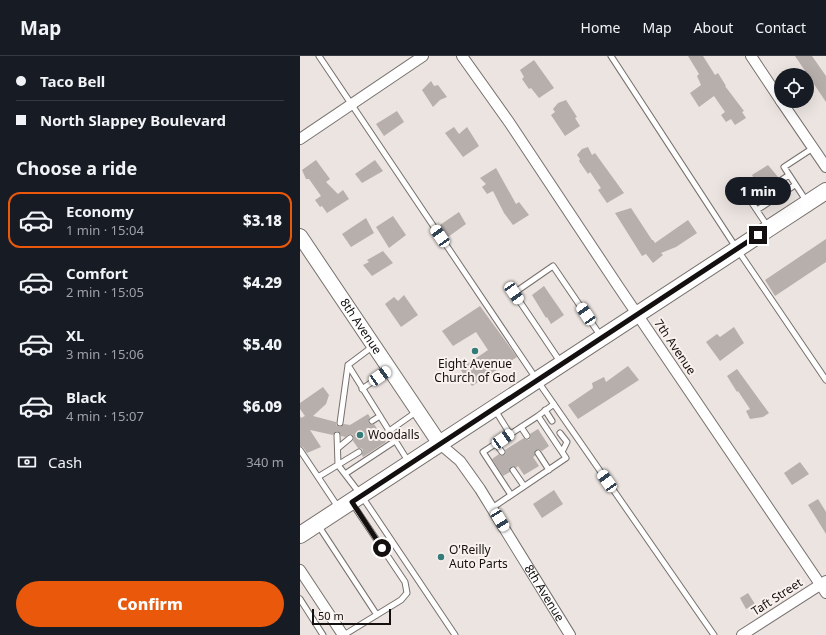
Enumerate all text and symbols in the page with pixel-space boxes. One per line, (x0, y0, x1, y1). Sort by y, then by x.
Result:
text: Map (20, 15, 61, 41)
text: Home (581, 18, 620, 37)
text: Map (642, 18, 672, 37)
text: About (694, 18, 733, 37)
text: Contact (755, 18, 806, 37)
map controls (774, 68, 814, 108)
button: locate (774, 68, 814, 108)
text: Taco Bell (40, 71, 105, 91)
text: North Slappey Boulevard (40, 110, 226, 130)
text: Choose a ride (16, 156, 137, 180)
callout: 1 min (725, 177, 791, 205)
text: 1 min (740, 182, 776, 200)
text: Economy (66, 201, 134, 221)
icon: car (18, 202, 54, 238)
text: $3.18 (243, 210, 282, 230)
text: 1 min · 15:04 (66, 221, 144, 239)
car (428, 223, 452, 249)
route end (749, 226, 767, 244)
text: Comfort (66, 263, 128, 283)
icon: car (18, 264, 54, 300)
text: $4.29 (243, 272, 282, 292)
car (502, 280, 526, 306)
text: 2 min · 15:05 (66, 283, 144, 301)
street label: 8th Avenue (336, 295, 386, 358)
car (574, 301, 598, 327)
street label: 7th Avenue (651, 315, 700, 378)
text: XL (66, 325, 84, 345)
icon: car (18, 326, 54, 362)
text: $5.40 (243, 334, 282, 354)
text: 3 min · 15:06 (66, 345, 144, 363)
marker: Eight Avenue Church of God (470, 346, 480, 356)
place label: Eight Avenue Church of God (434, 355, 516, 386)
car (367, 364, 393, 388)
text: Black (66, 387, 106, 407)
icon: car (18, 388, 54, 424)
text: $6.09 (243, 396, 282, 416)
text: 4 min · 15:07 (66, 407, 144, 425)
place label: Woodalls (368, 426, 420, 443)
car (490, 427, 516, 451)
marker: Woodalls (355, 430, 365, 440)
icon: cash (16, 451, 38, 473)
text: Cash (48, 452, 82, 472)
text: 340 m (246, 453, 284, 471)
car (595, 468, 619, 494)
car (489, 507, 511, 533)
route start (373, 539, 391, 557)
place label: O'Reilly Auto Parts (449, 541, 508, 572)
marker: O'Reilly Auto Parts (436, 552, 446, 562)
street label: 8th Avenue (521, 561, 569, 625)
street label: Taft Street (748, 573, 806, 619)
button: Confirm (16, 581, 284, 627)
scale bar (312, 607, 391, 626)
text: 50 m (318, 608, 344, 623)

